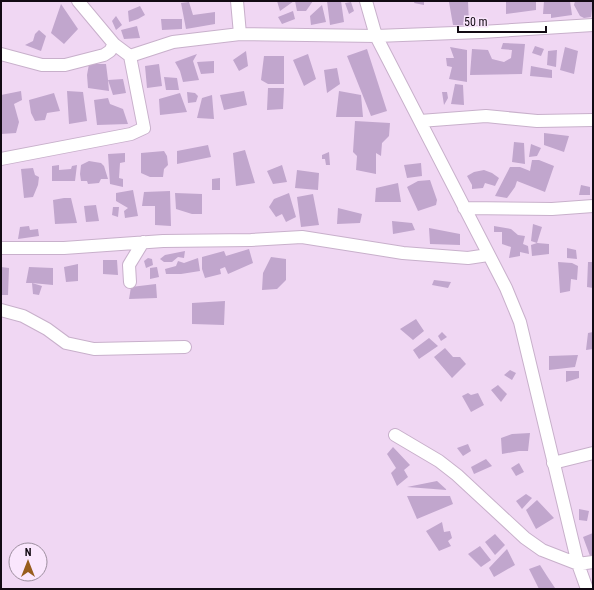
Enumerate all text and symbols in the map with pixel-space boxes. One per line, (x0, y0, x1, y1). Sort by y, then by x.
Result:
scale bar (458, 8, 546, 34)
text: 50 m (464, 15, 488, 29)
north arrow (8, 542, 48, 582)
text: N (25, 546, 32, 559)

